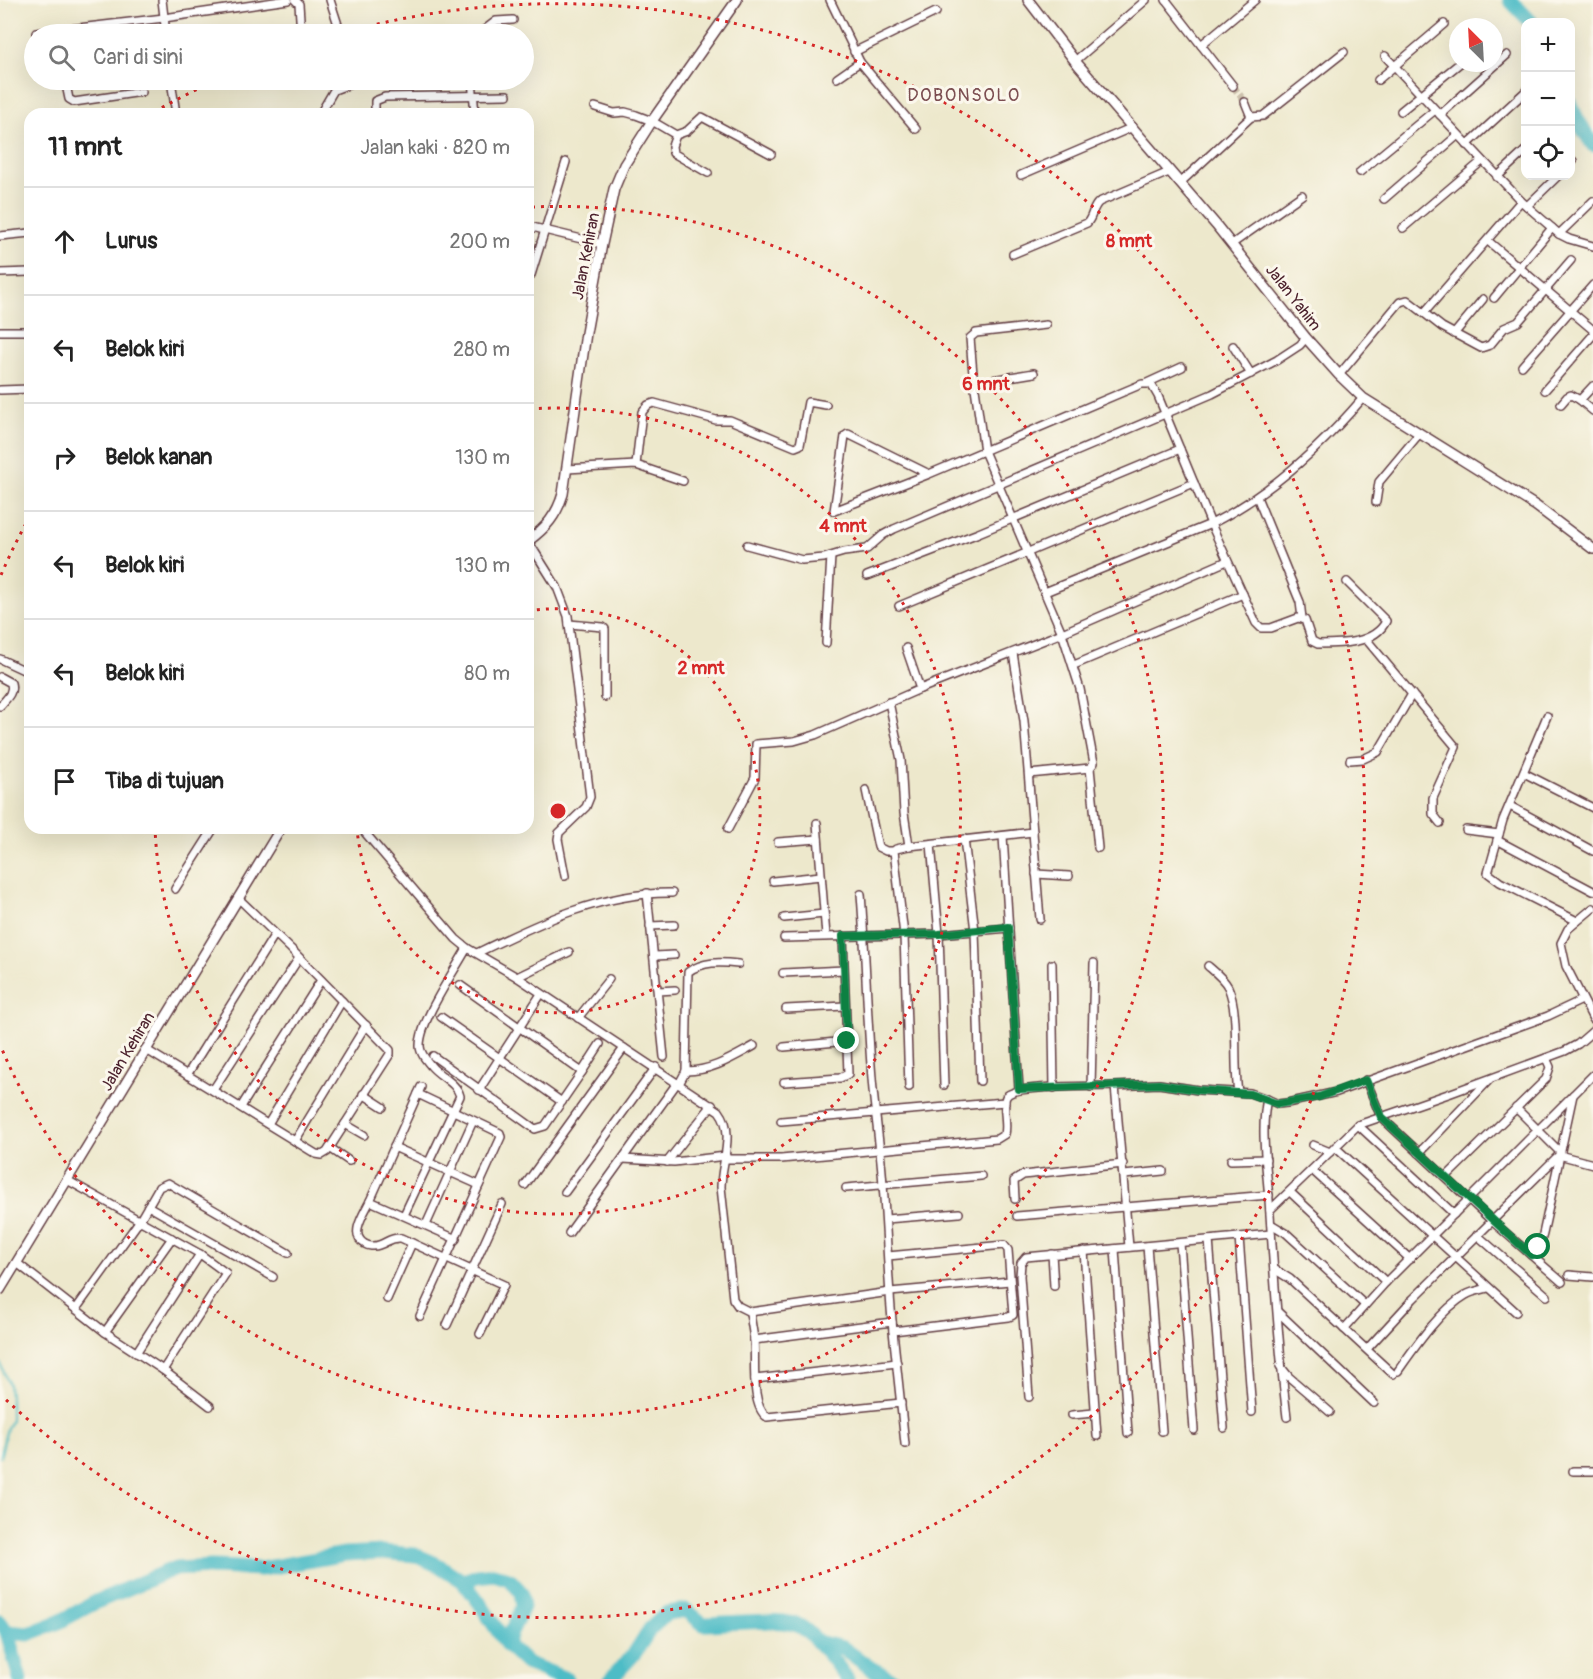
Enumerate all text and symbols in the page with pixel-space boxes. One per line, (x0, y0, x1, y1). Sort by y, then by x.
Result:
north arrow (1449, 18, 1503, 72)
map controls (1521, 18, 1575, 180)
button: + (1521, 18, 1575, 72)
search box (24, 24, 534, 90)
icon: search (45, 41, 78, 74)
text: Cari di sini (93, 43, 183, 71)
button: − (1521, 72, 1575, 126)
district label: DOBONSOLO (907, 84, 1021, 107)
button: locate (1521, 126, 1575, 180)
text: 11 mnt (48, 131, 122, 163)
text: Jalan kaki · 820 m (360, 135, 510, 160)
street label: Jalan Kehiran (568, 211, 604, 301)
icon: ahead (48, 225, 81, 258)
text: Lurus (105, 227, 157, 255)
text: 200 m (449, 229, 510, 254)
text: 8 mnt (1106, 230, 1153, 253)
street label: Jalan Yahim (1261, 260, 1325, 335)
icon: left (48, 333, 81, 366)
text: Belok kiri (105, 335, 184, 363)
text: 280 m (453, 337, 510, 362)
text: 6 mnt (962, 373, 1011, 396)
icon: right (48, 441, 81, 474)
text: Belok kanan (105, 443, 213, 471)
text: 130 m (455, 445, 510, 470)
text: 4 mnt (819, 515, 868, 538)
icon: left (48, 549, 81, 582)
text: Belok kiri (105, 551, 184, 579)
text: 130 m (455, 553, 510, 578)
icon: left (48, 657, 81, 690)
text: 2 mnt (677, 657, 725, 680)
text: Belok kiri (105, 659, 184, 687)
text: 80 m (464, 661, 510, 686)
icon: arrive (48, 765, 81, 798)
text: Tiba di tujuan (105, 767, 224, 795)
centre of rings (548, 801, 568, 821)
street label: Jalan Kehiran (97, 1009, 159, 1094)
route end (833, 1027, 859, 1053)
route start (1524, 1233, 1550, 1259)

